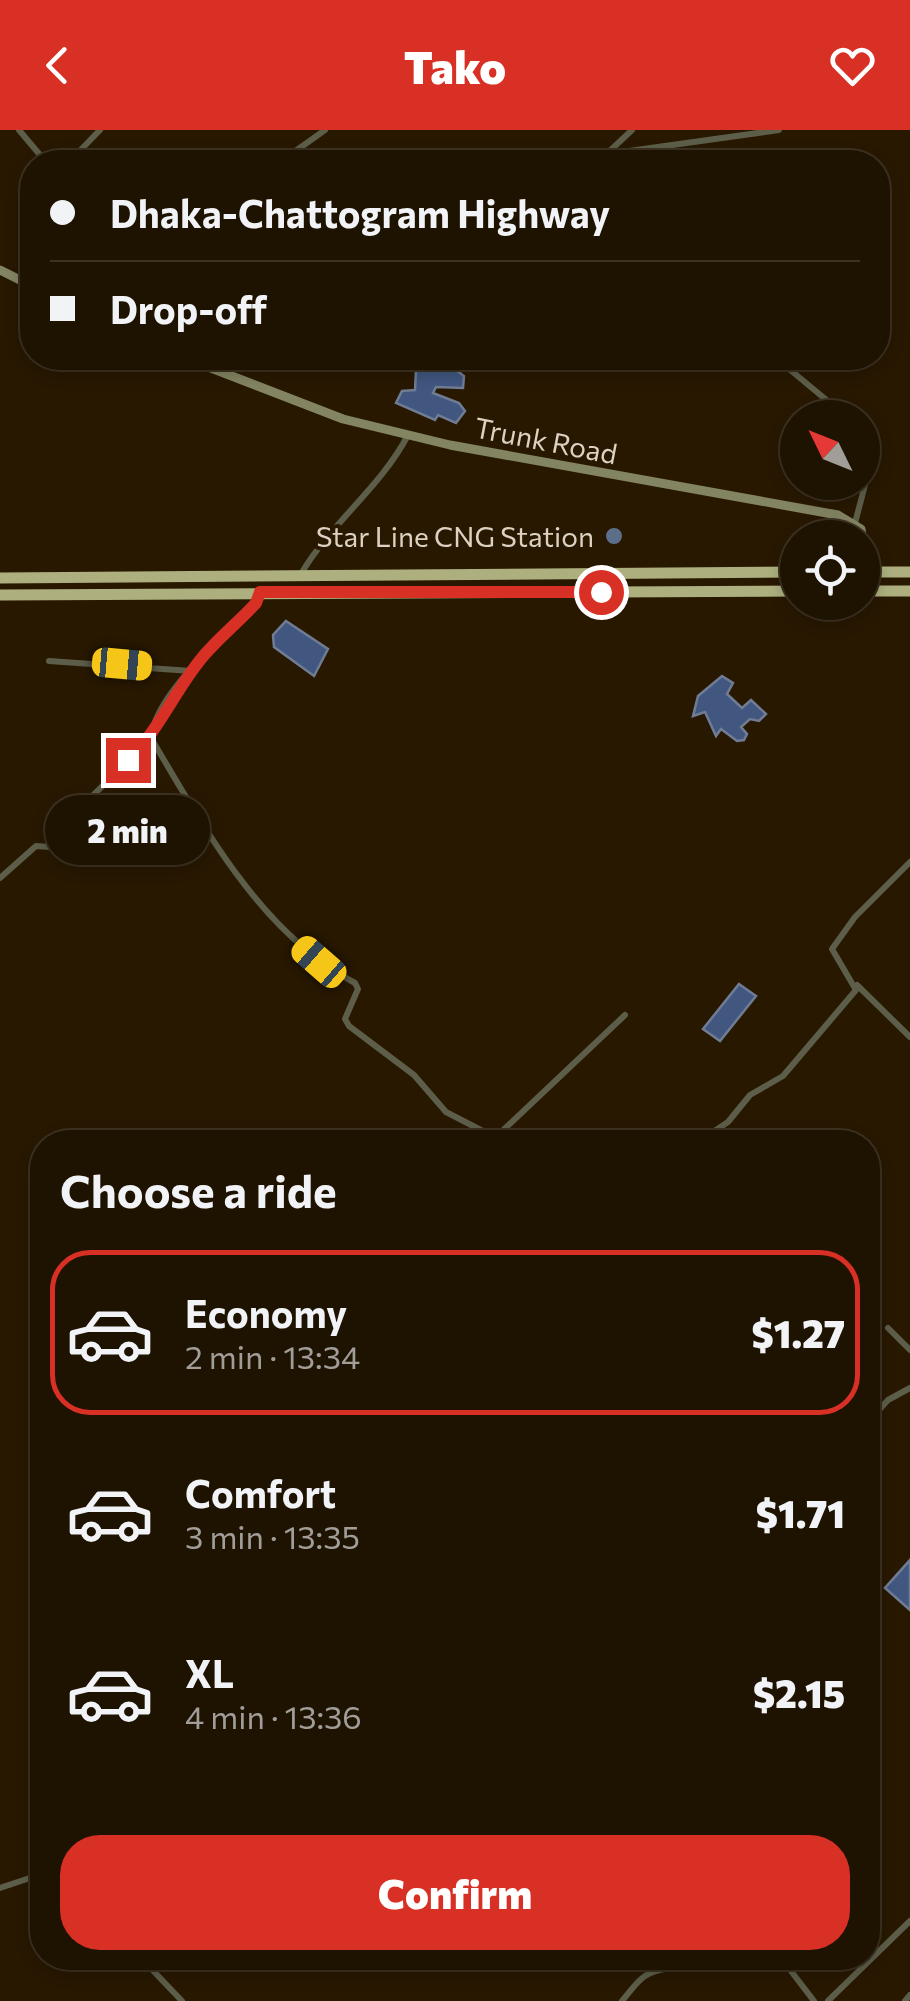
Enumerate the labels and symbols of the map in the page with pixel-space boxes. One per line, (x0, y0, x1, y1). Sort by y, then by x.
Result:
north arrow (780, 400, 880, 500)
street label: Trunk Road (472, 410, 620, 470)
place label: Star Line CNG Station (316, 519, 594, 553)
marker: Star Line CNG Station (603, 525, 625, 547)
route start (579, 570, 624, 615)
car (91, 646, 153, 682)
route end (106, 738, 151, 783)
callout: 2 min (46, 795, 210, 865)
car (287, 931, 351, 993)

